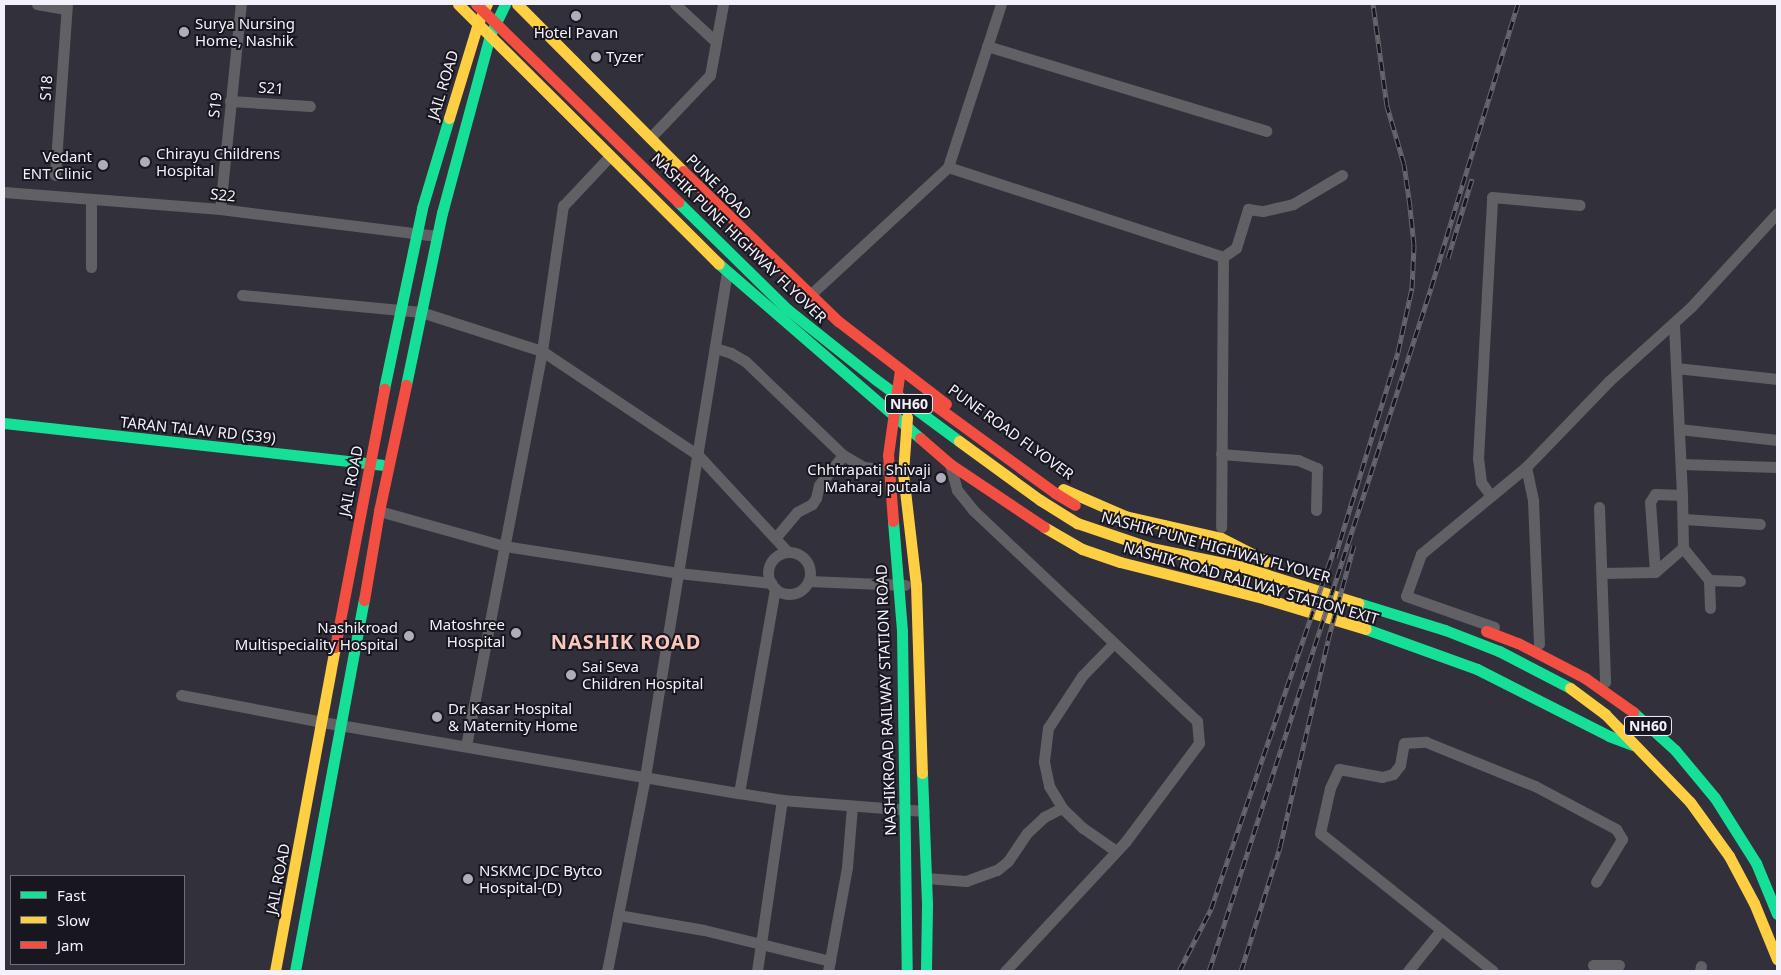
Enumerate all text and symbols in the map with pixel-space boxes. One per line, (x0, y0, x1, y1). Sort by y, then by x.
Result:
marker: Hotel Pavan (570, 10, 582, 22)
place label: Surya Nursing Home, Nashik (195, 14, 295, 49)
place label: Hotel Pavan (534, 24, 618, 42)
marker: Surya Nursing Home, Nashik (177, 25, 191, 39)
street label: JAIL ROAD (424, 48, 462, 122)
place label: Tyzer (606, 48, 643, 66)
marker: Tyzer (590, 51, 602, 63)
street label: S18 (36, 75, 56, 101)
street label: S21 (258, 78, 284, 98)
street label: S19 (205, 91, 225, 119)
place label: Chirayu Childrens Hospital (156, 144, 280, 179)
place label: Vedant ENT Clinic (22, 147, 92, 182)
street label: NASHIK PUNE HIGHWAY FLYOVER (648, 149, 830, 327)
street label: PUNE ROAD (683, 151, 755, 223)
marker: Chirayu Childrens Hospital (138, 155, 152, 169)
marker: Vedant ENT Clinic (96, 158, 110, 172)
street label: S22 (209, 185, 237, 205)
street label: PUNE ROAD FLYOVER (945, 380, 1077, 484)
road number: NH60 (884, 392, 934, 416)
street label: TARAN TALAV RD (S39) (119, 413, 277, 447)
street label: JAIL ROAD (335, 444, 367, 518)
place label: Chhtrapati Shivaji Maharaj putala (807, 460, 931, 495)
marker: Chhtrapati Shivaji Maharaj putala (935, 472, 947, 484)
street label: NASHIK PUNE HIGHWAY FLYOVER (1099, 508, 1333, 586)
street label: NASHIK ROAD RAILWAY STATION EXIT (1121, 538, 1381, 628)
street label: NASHIKROAD RAILWAY STATION ROAD (872, 564, 900, 836)
place label: Matoshree Hospital (429, 615, 505, 650)
place label: Nashikroad Multispeciality Hospital (235, 618, 398, 653)
marker: Matoshree Hospital (509, 626, 523, 640)
marker: Nashikroad Multispeciality Hospital (402, 629, 416, 643)
district label: NASHIK ROAD (549, 629, 703, 653)
place label: Sai Seva Children Hospital (582, 657, 703, 692)
marker: Sai Seva Children Hospital (564, 668, 578, 682)
place label: Dr. Kasar Hospital & Maternity Home (448, 699, 578, 734)
marker: Dr. Kasar Hospital & Maternity Home (430, 710, 444, 724)
road number: NH60 (1623, 714, 1673, 738)
street label: JAIL ROAD (262, 842, 294, 916)
place label: NSKMC JDC Bytco Hospital-(D) (479, 861, 602, 896)
marker: NSKMC JDC Bytco Hospital-(D) (461, 872, 475, 886)
legend (10, 875, 185, 965)
text: Fast (57, 885, 86, 905)
text: Slow (57, 910, 90, 930)
text: Jam (57, 935, 84, 955)

